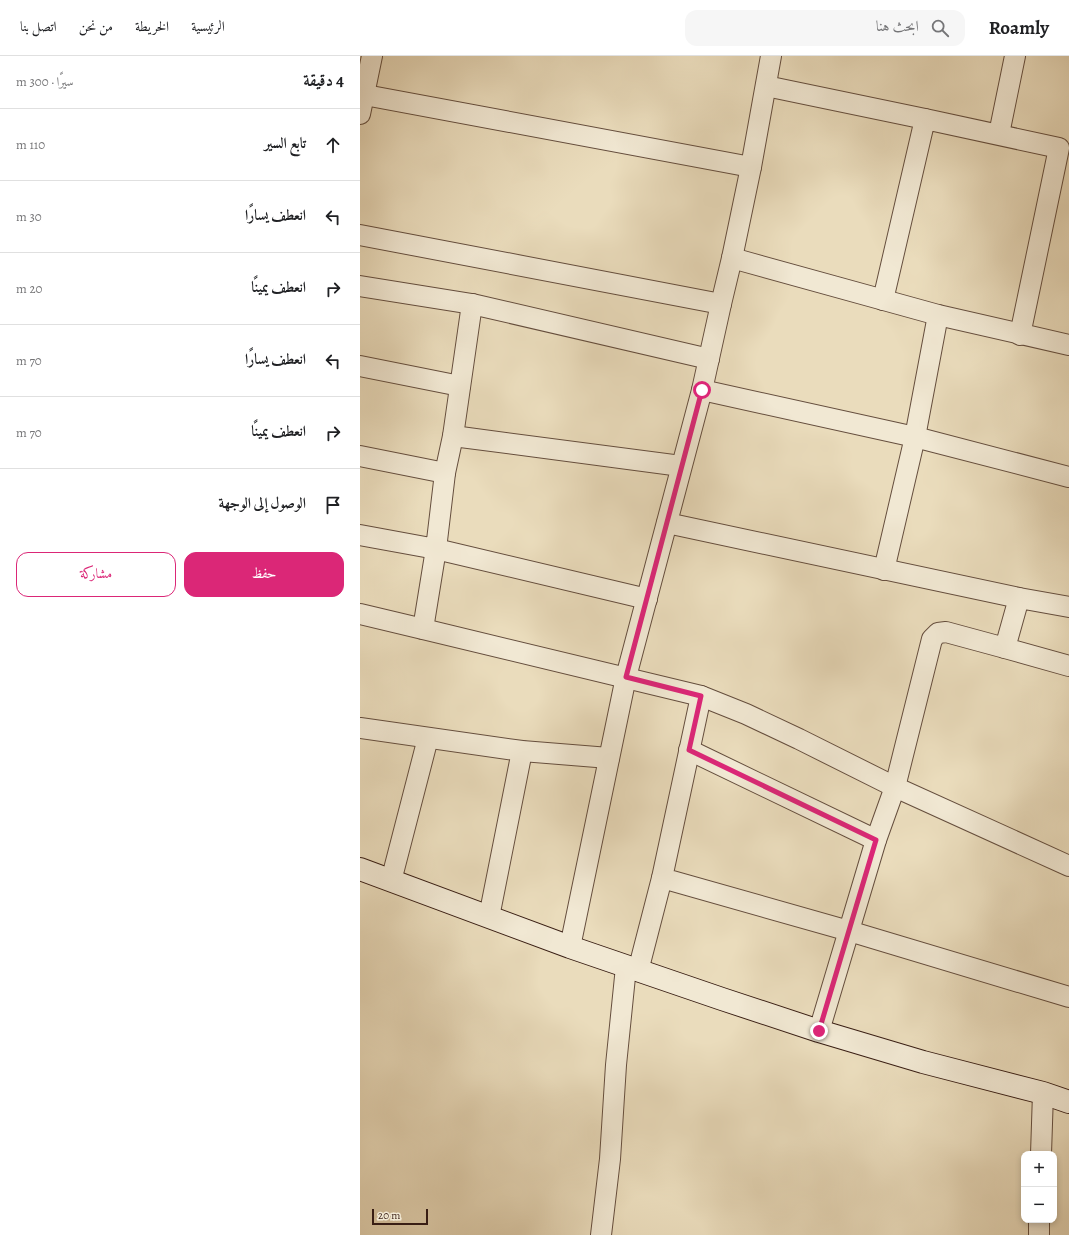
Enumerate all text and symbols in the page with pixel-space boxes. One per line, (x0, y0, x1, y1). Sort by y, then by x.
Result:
search box (685, 10, 965, 46)
text: Roamly (989, 15, 1049, 41)
text: ابحث هنا (876, 16, 919, 36)
text: اتصل بنا (20, 17, 57, 36)
text: من نحن (79, 17, 113, 36)
text: الخريطة (135, 17, 169, 36)
text: الرئيسية (191, 17, 225, 36)
icon: search (929, 17, 951, 39)
text: 4 دقيقة (303, 69, 344, 92)
text: سيرًا · 300 m (16, 73, 74, 90)
text: تابع السير (264, 133, 306, 153)
icon: ahead (322, 134, 344, 156)
text: 110 m (16, 136, 45, 153)
text: انعطف يسارًا (245, 205, 306, 225)
icon: left (322, 206, 344, 228)
text: 30 m (16, 208, 42, 225)
text: انعطف يمينًا (251, 277, 306, 297)
icon: right (322, 278, 344, 300)
text: 20 m (16, 280, 43, 297)
text: انعطف يسارًا (245, 349, 306, 369)
icon: left (322, 350, 344, 372)
text: 70 m (16, 352, 42, 369)
route start (693, 381, 711, 399)
text: انعطف يمينًا (251, 421, 306, 441)
icon: right (322, 422, 344, 444)
text: 70 m (16, 424, 42, 441)
text: الوصول إلى الوجهة (219, 493, 306, 513)
icon: arrive (322, 494, 344, 516)
button: مشاركة (16, 552, 176, 597)
button: حفظ (184, 552, 344, 597)
route end (810, 1022, 828, 1040)
map controls (1021, 1151, 1057, 1223)
button: + (1021, 1151, 1057, 1187)
button: − (1021, 1187, 1057, 1223)
scale bar (372, 1207, 428, 1226)
text: 20 m (378, 1208, 400, 1223)

